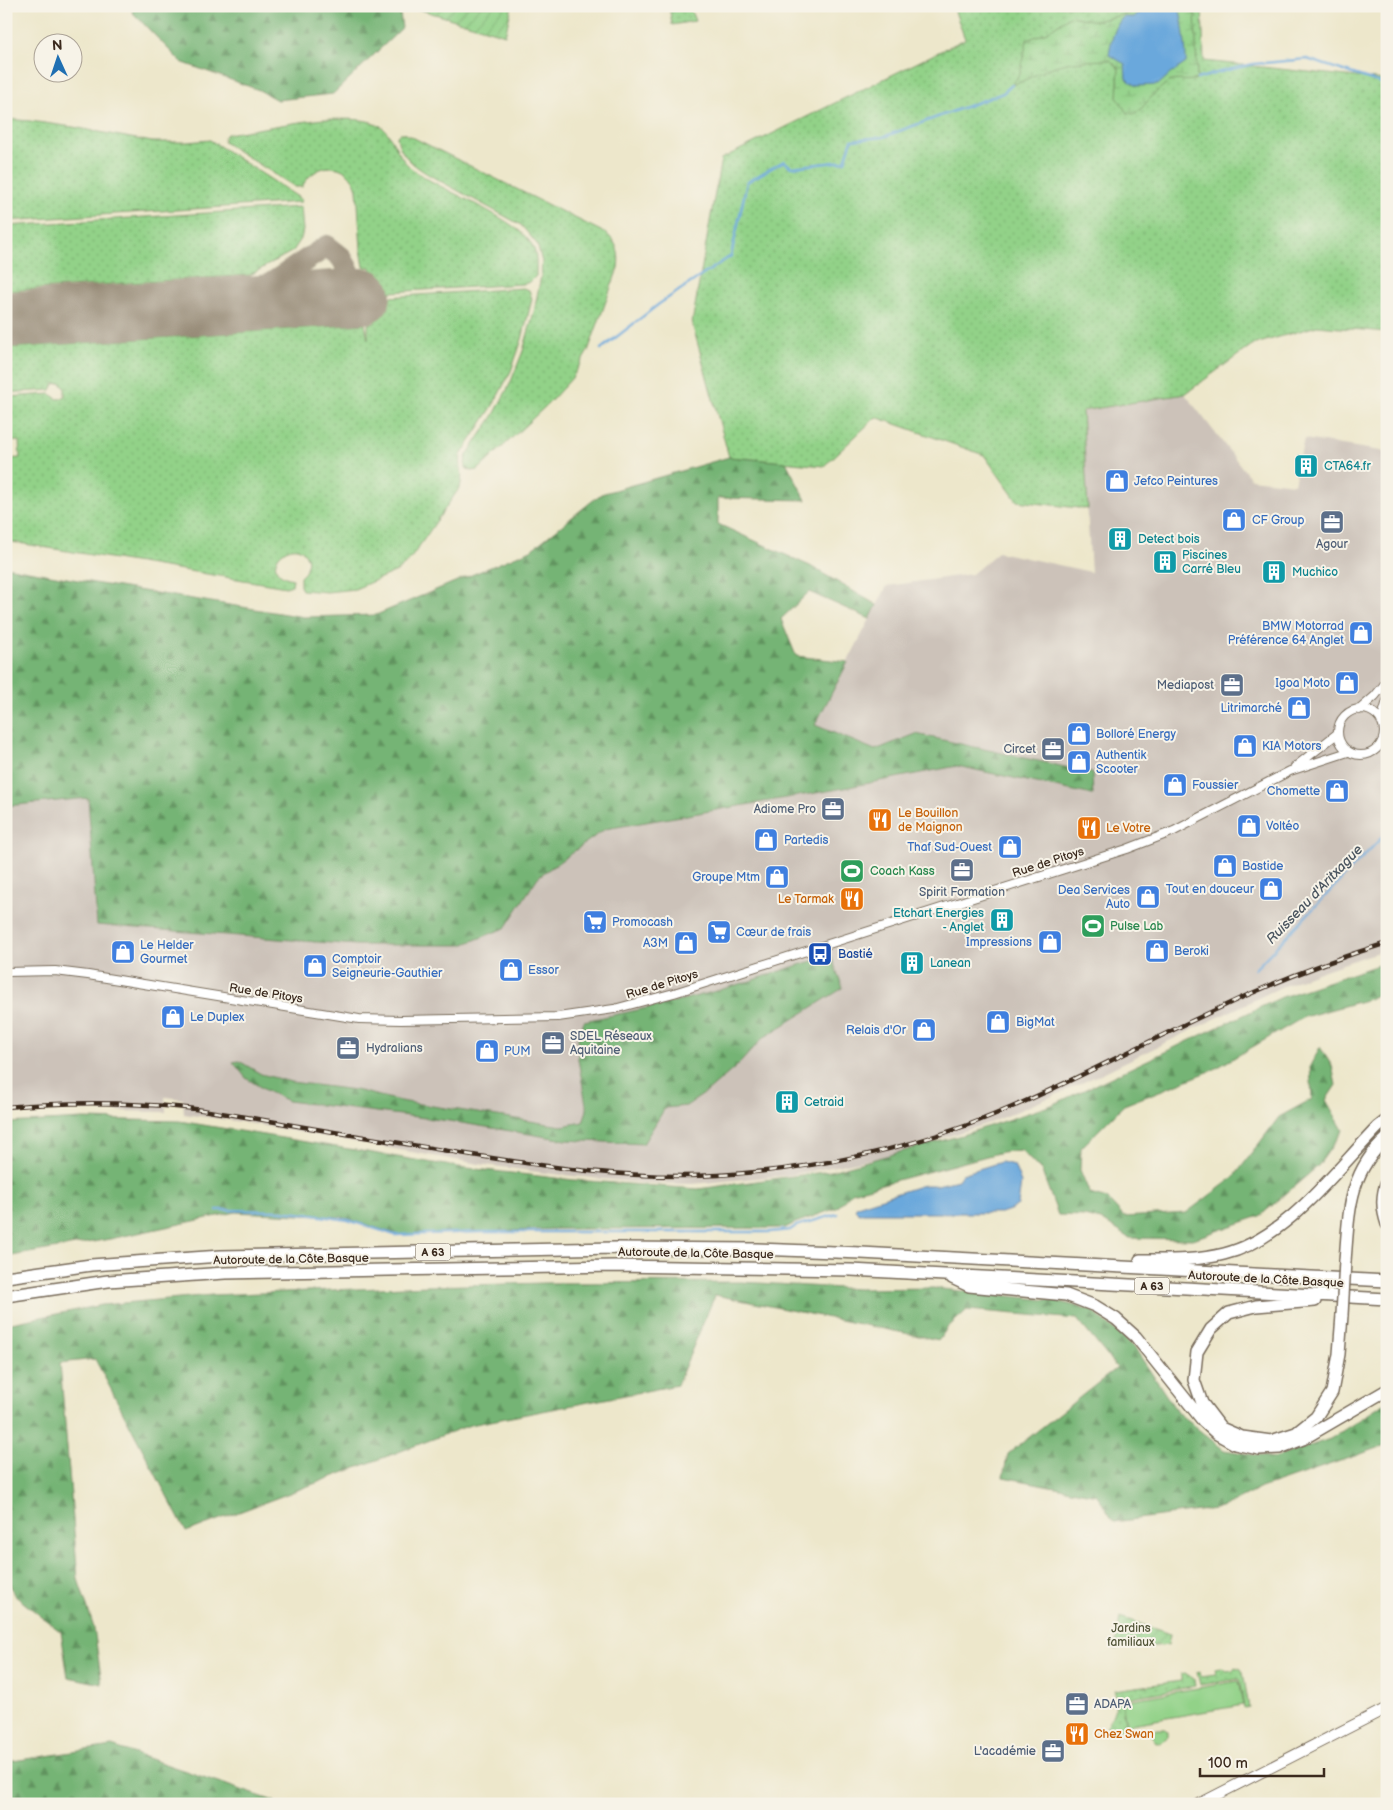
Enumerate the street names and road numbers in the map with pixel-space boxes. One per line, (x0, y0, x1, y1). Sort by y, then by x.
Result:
street label: Rue de Pitoys (1010, 844, 1086, 881)
street label: Rue de Pitoys (624, 966, 700, 1003)
street label: Rue de Pitoys (228, 980, 304, 1007)
road number: A 63 (416, 1244, 450, 1260)
street label: Autoroute de la Côte Basque (618, 1245, 774, 1262)
street label: Autoroute de la Côte Basque (213, 1251, 369, 1268)
street label: Autoroute de la Côte Basque (1188, 1268, 1344, 1291)
road number: A 63 (1134, 1278, 1170, 1294)

